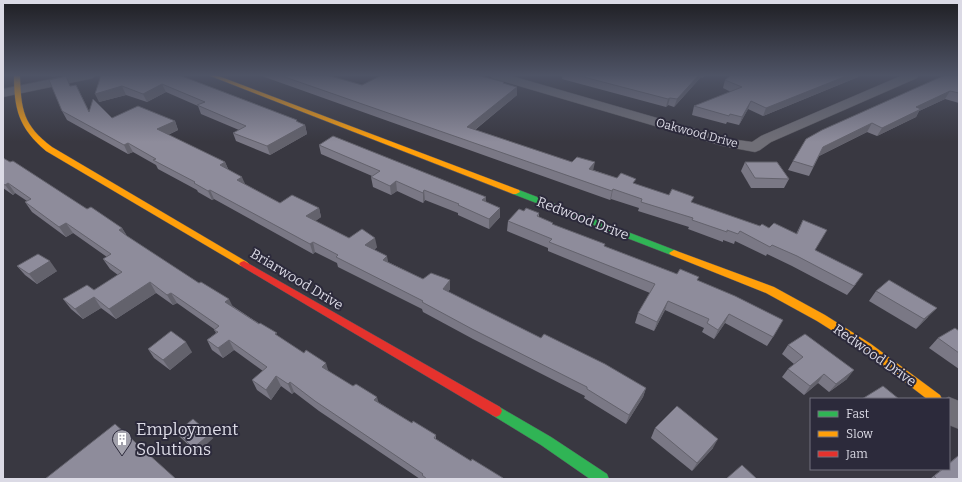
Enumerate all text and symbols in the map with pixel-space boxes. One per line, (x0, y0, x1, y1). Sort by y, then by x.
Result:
street label: Oakwood Drive (655, 115, 739, 151)
street label: Redwood Drive (534, 193, 631, 244)
street label: Briarwood Drive (247, 245, 346, 314)
street label: Redwood Drive (830, 321, 919, 390)
legend (810, 398, 950, 470)
text: Fast (846, 407, 870, 421)
place label: Employment Solutions (136, 419, 238, 460)
text: Slow (846, 427, 873, 441)
building icon: Employment Solutions (111, 428, 133, 456)
text: Jam (845, 447, 868, 461)

